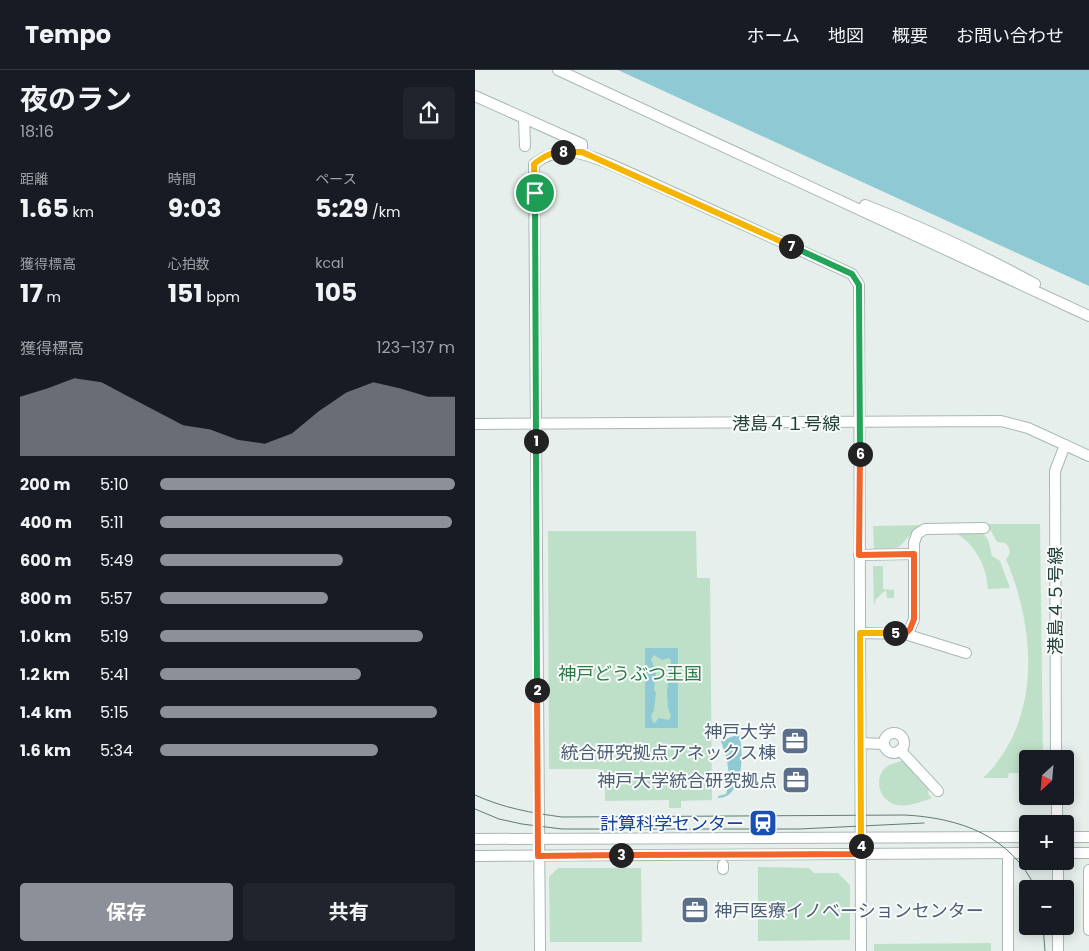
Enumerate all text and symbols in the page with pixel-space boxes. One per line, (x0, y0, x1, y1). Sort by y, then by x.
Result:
text: Tempo (25, 18, 111, 51)
text: ホーム (747, 23, 800, 48)
text: 地図 (828, 23, 864, 48)
text: 概要 (892, 23, 928, 48)
text: お問い合わせ (956, 23, 1064, 48)
text: 夜のラン (20, 80, 132, 119)
button: share (403, 87, 455, 139)
text: 18:16 (20, 120, 54, 143)
pin: 8 (551, 140, 575, 164)
text: 8 (559, 142, 568, 162)
text: 距離 (20, 169, 48, 189)
text: 時間 (168, 169, 196, 189)
text: ペース (315, 169, 357, 189)
pin (514, 172, 556, 214)
icon: arrive (521, 179, 549, 207)
text: 1.65 (20, 191, 69, 226)
text: 9:03 (168, 191, 222, 226)
text: 5:29 (315, 191, 368, 226)
text: km (69, 202, 94, 222)
text: /km (368, 202, 400, 222)
pin: 7 (779, 234, 803, 258)
text: 7 (788, 236, 795, 256)
text: kcal (315, 253, 344, 273)
text: 獲得標高 (20, 254, 76, 274)
text: 心拍数 (168, 254, 210, 274)
text: 105 (315, 275, 357, 310)
text: 17 (20, 276, 43, 311)
text: 151 (168, 276, 203, 311)
text: m (43, 287, 61, 307)
text: bpm (203, 287, 240, 307)
text: 123–137 m (376, 336, 455, 359)
text: 獲得標高 (20, 337, 84, 360)
street label: 港島４１号線 (732, 411, 840, 436)
pin: 1 (523, 428, 549, 454)
text: 1 (534, 431, 539, 451)
pin: 6 (847, 442, 873, 466)
text: 6 (856, 444, 865, 464)
text: 200 m (20, 473, 70, 496)
text: 5:10 (100, 473, 129, 496)
text: 400 m (20, 511, 72, 534)
text: 5:11 (100, 511, 124, 534)
street label: 港島４５号線 (1043, 547, 1068, 655)
text: 600 m (20, 549, 71, 572)
text: 5:49 (100, 549, 134, 572)
text: 800 m (20, 587, 72, 610)
text: 5:57 (100, 587, 132, 610)
pin: 5 (883, 620, 907, 646)
text: 5 (891, 623, 900, 643)
text: 1.0 km (20, 625, 71, 648)
text: 5:19 (100, 625, 129, 648)
park label: 神戸どうぶつ王国 (558, 661, 702, 686)
text: 1.2 km (20, 663, 70, 686)
text: 5:41 (100, 663, 129, 686)
pin: 2 (525, 678, 549, 702)
text: 2 (534, 680, 542, 700)
text: 1.4 km (20, 701, 72, 724)
text: 5:15 (100, 701, 129, 724)
place label: 神戸大学 統合研究拠点アネックス棟 (561, 719, 776, 765)
office icon: 神戸大学 統合研究拠点アネックス棟 (780, 726, 810, 756)
text: 1.6 km (20, 739, 71, 762)
text: 5:34 (100, 739, 133, 762)
north arrow (1019, 750, 1074, 805)
map controls (1019, 750, 1074, 935)
office icon: 神戸大学統合研究拠点 (781, 765, 811, 795)
place label: 神戸大学統合研究拠点 (597, 768, 777, 793)
station icon: 計算科学センター (748, 808, 778, 838)
place label: 計算科学センター (600, 811, 744, 836)
button: + (1019, 815, 1074, 870)
pin: 4 (849, 834, 873, 858)
text: 4 (857, 836, 866, 856)
pin: 3 (609, 842, 633, 868)
text: 3 (617, 845, 626, 865)
button: − (1019, 880, 1074, 935)
button: 保存 (20, 883, 233, 941)
button: 共有 (243, 883, 455, 941)
office icon: 神戸医療イノベーションセンター (680, 895, 710, 925)
place label: 神戸医療イノベーションセンター (714, 898, 984, 923)

